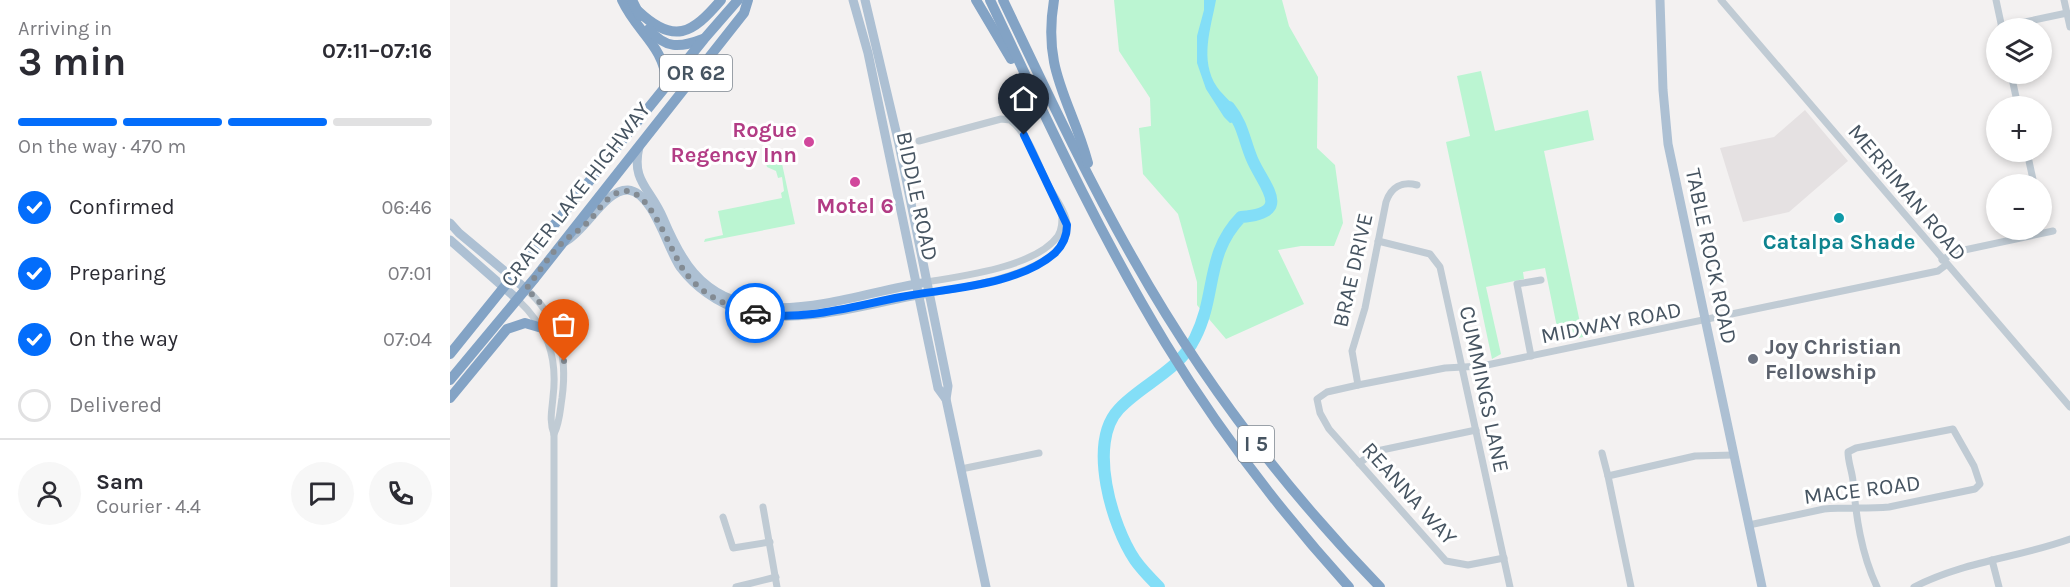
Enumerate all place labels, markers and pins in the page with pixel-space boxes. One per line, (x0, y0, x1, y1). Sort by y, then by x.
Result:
pin (998, 73, 1049, 135)
place label: Rogue Regency Inn (671, 117, 797, 168)
marker: Rogue Regency Inn (802, 135, 816, 149)
marker: Motel 6 (848, 175, 862, 189)
place label: Motel 6 (816, 193, 894, 219)
marker: Catalpa Shade (1832, 211, 1846, 225)
place label: Catalpa Shade (1763, 229, 1915, 255)
pin (538, 299, 589, 361)
place label: Joy Christian Fellowship (1765, 334, 1901, 385)
marker: Joy Christian Fellowship (1746, 352, 1760, 366)

